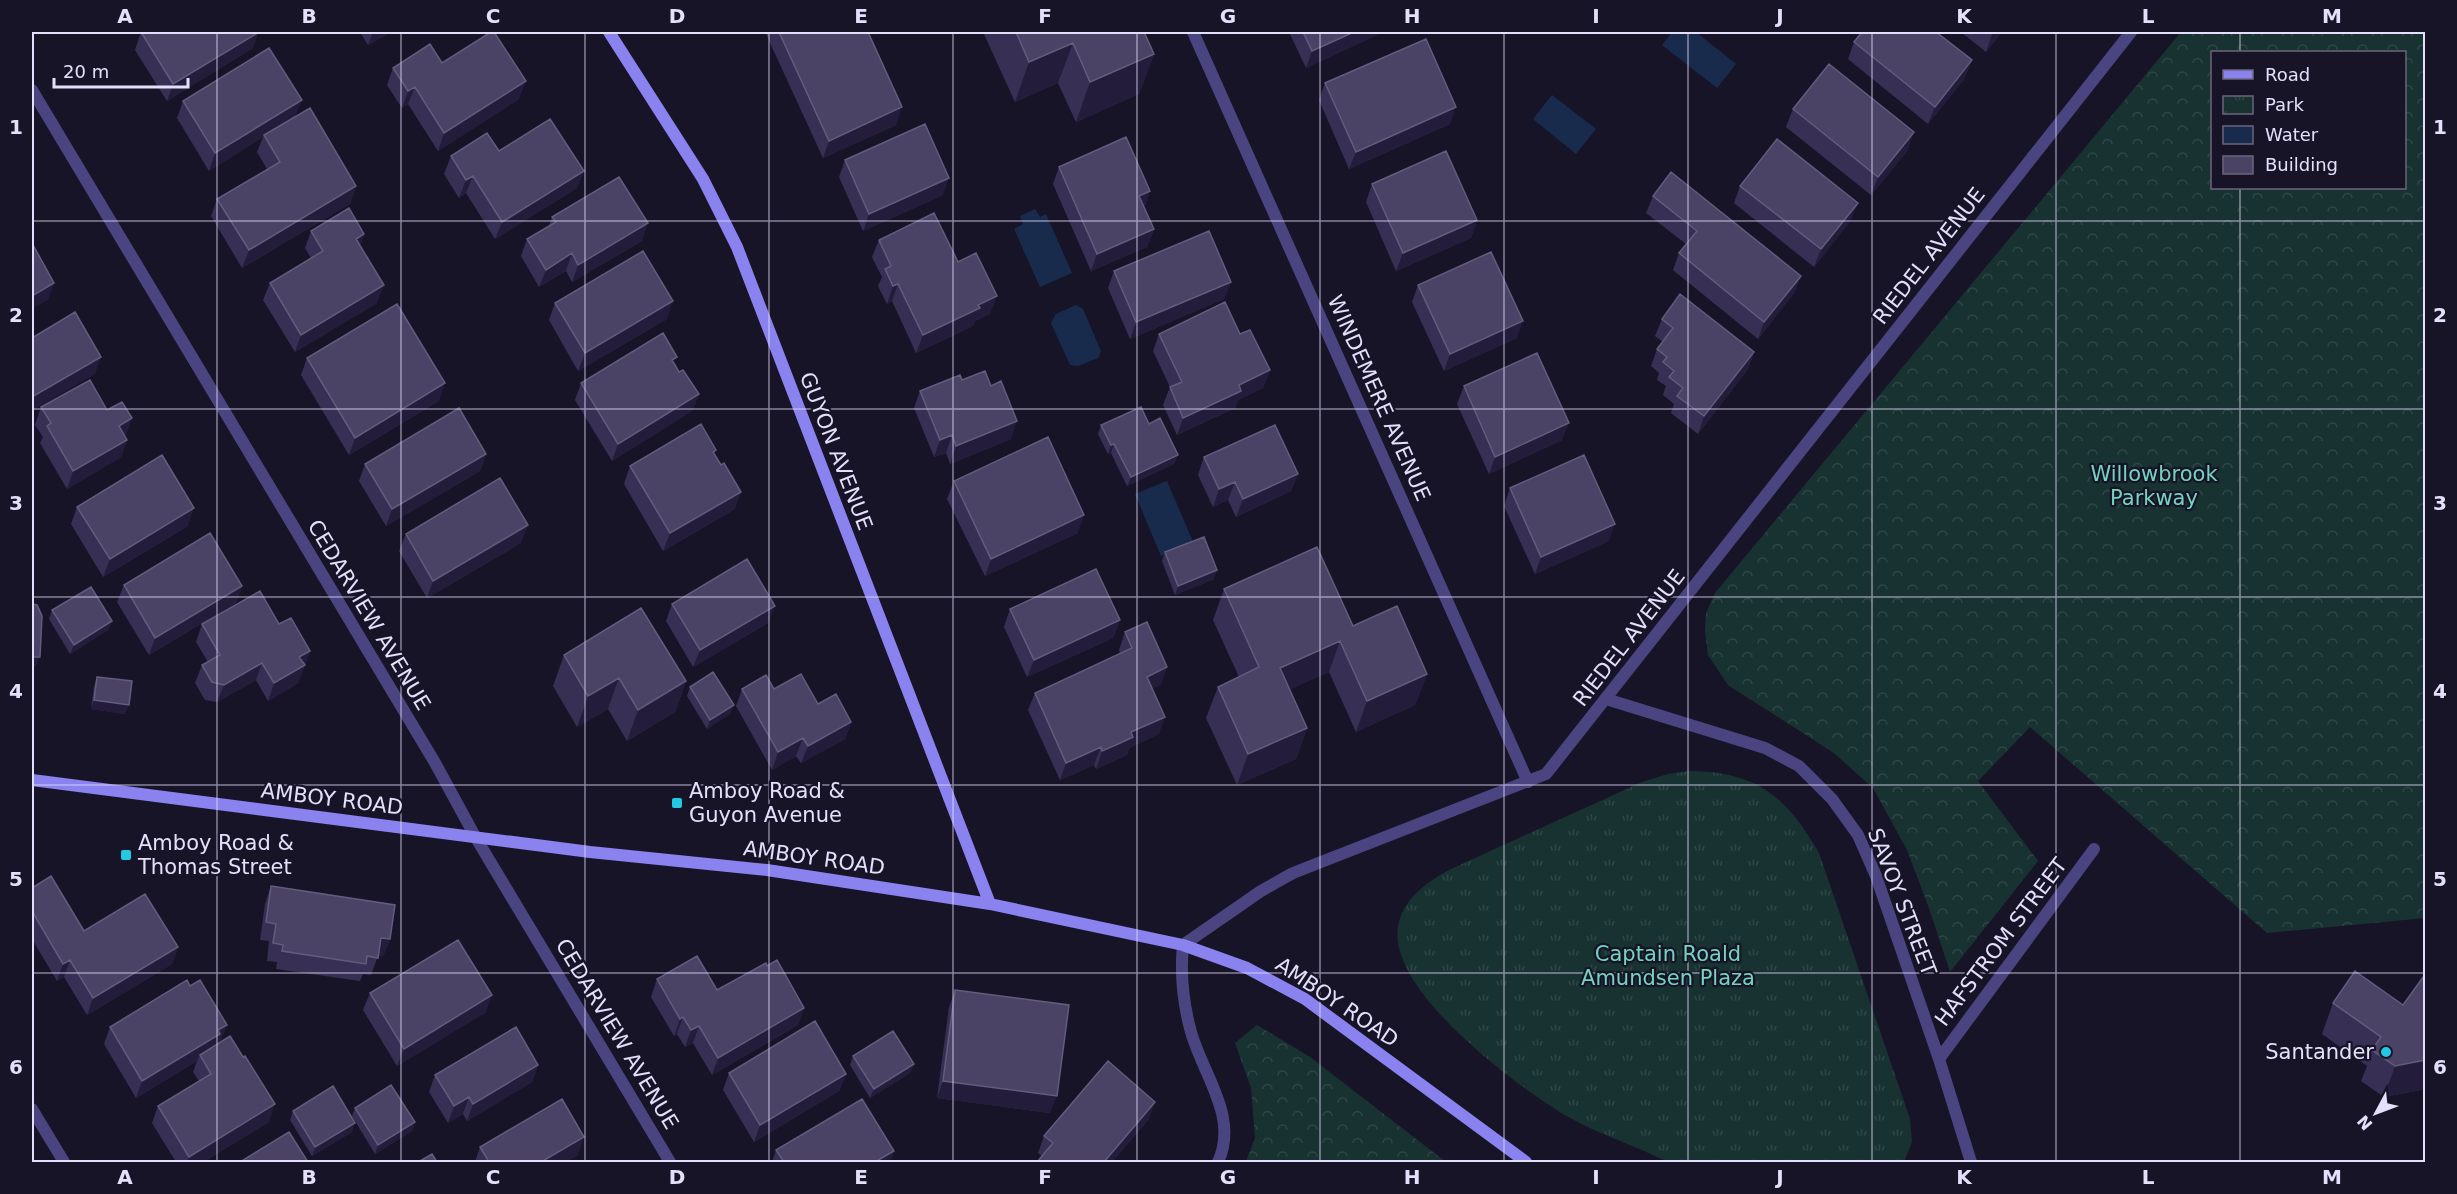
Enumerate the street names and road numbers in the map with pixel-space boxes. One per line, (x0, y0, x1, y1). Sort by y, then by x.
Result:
street label: RIEDEL AVENUE (1868, 183, 1990, 329)
street label: WINDEMERE AVENUE (1323, 291, 1435, 505)
street label: GUYON AVENUE (795, 369, 877, 533)
street label: CEDARVIEW AVENUE (303, 515, 435, 715)
street label: RIEDEL AVENUE (1568, 565, 1690, 711)
street label: AMBOY ROAD (260, 778, 404, 820)
street label: SAVOY STREET (1863, 825, 1941, 979)
street label: AMBOY ROAD (742, 836, 886, 880)
street label: HAFSTROM STREET (1930, 853, 2072, 1031)
street label: CEDARVIEW AVENUE (551, 934, 683, 1134)
street label: AMBOY ROAD (1271, 952, 1403, 1052)

